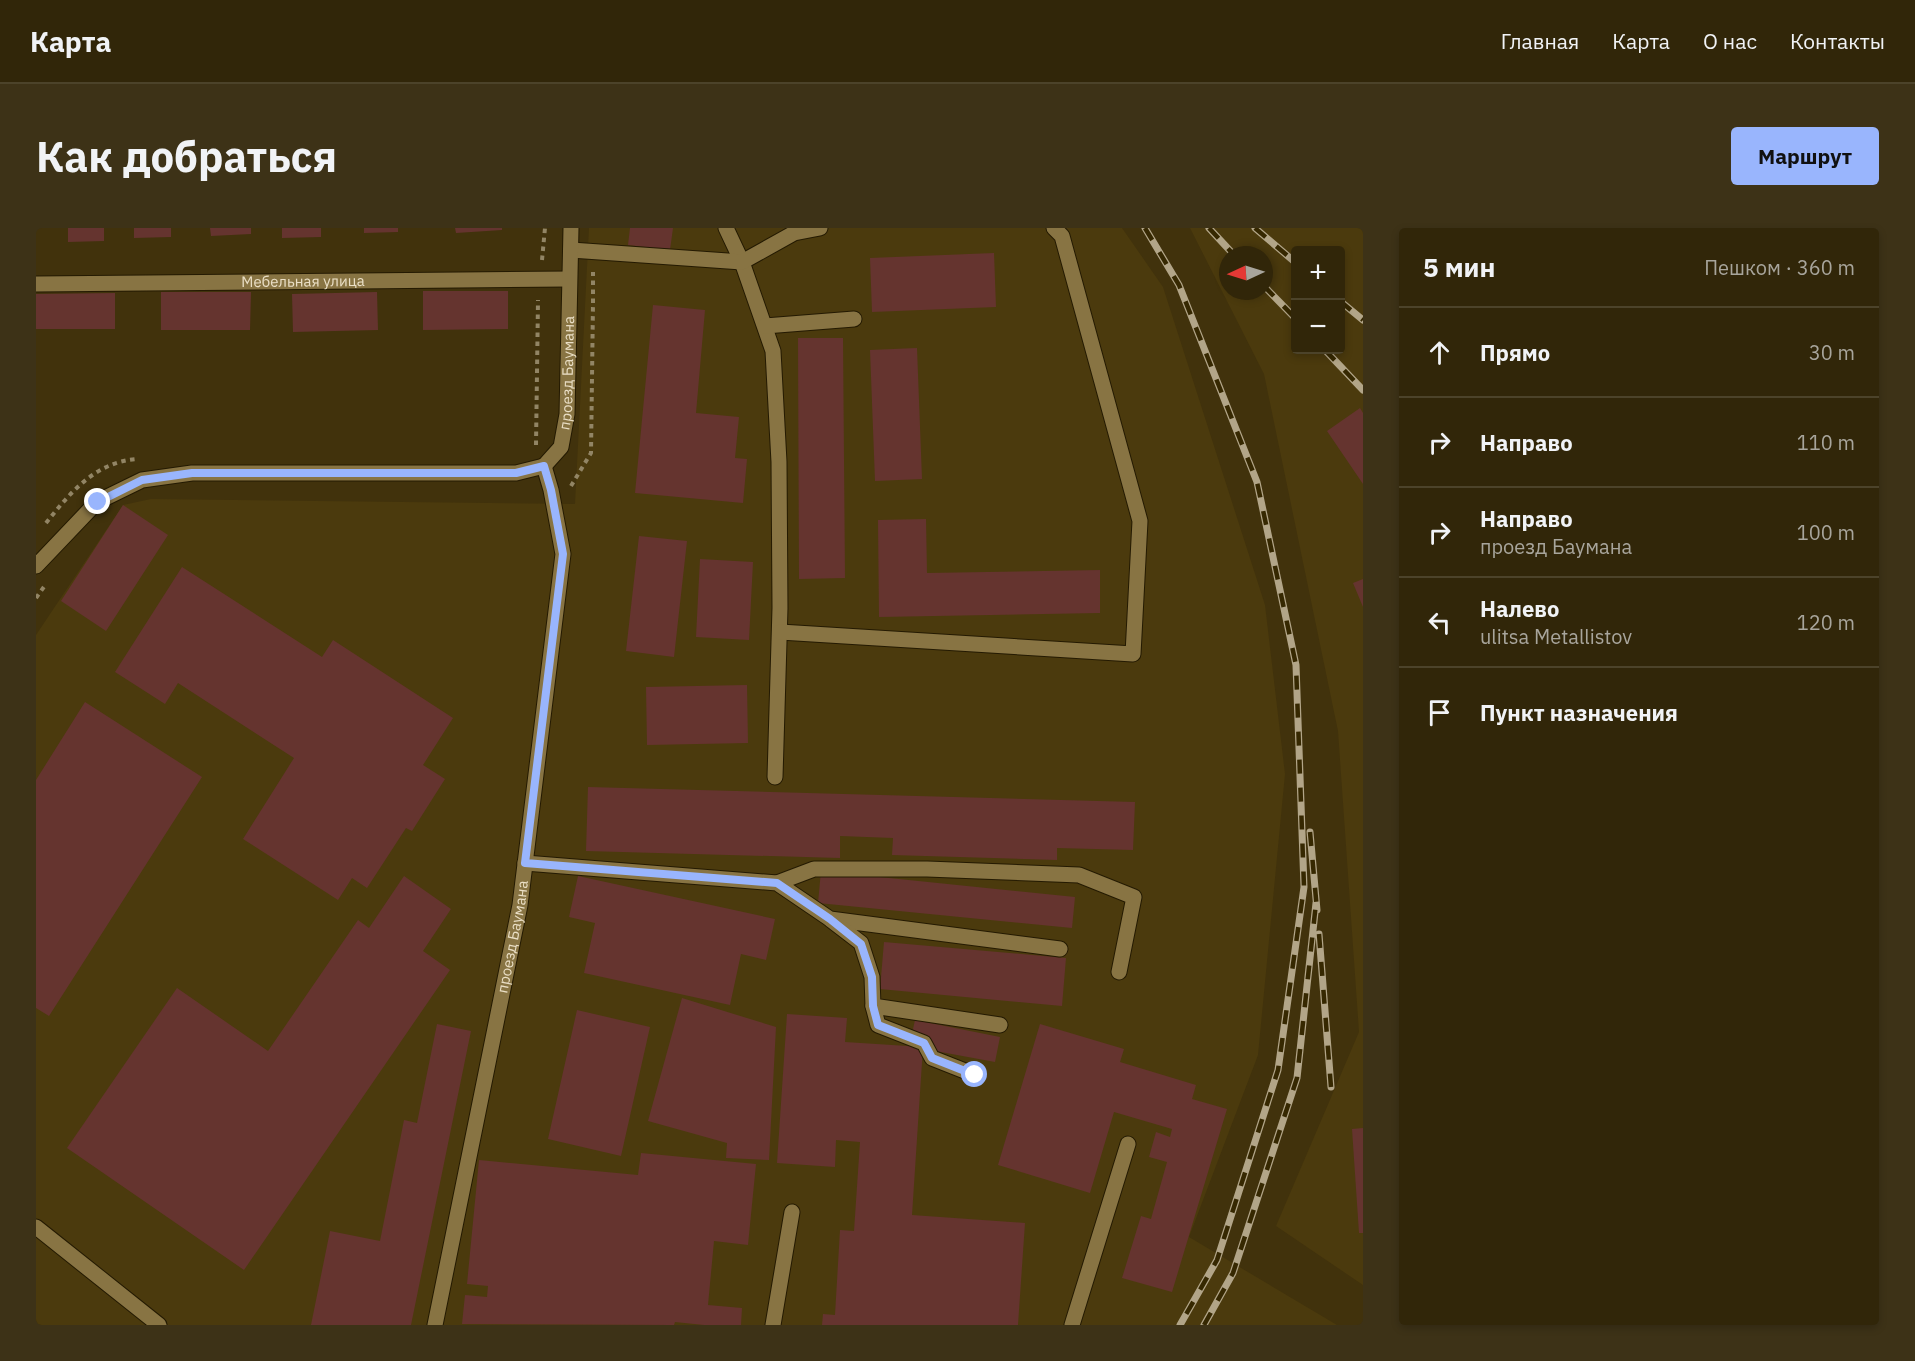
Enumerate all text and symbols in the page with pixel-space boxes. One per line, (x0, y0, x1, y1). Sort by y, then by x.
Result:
text: Карта (30, 23, 111, 60)
text: Главная (1501, 27, 1579, 55)
text: Карта (1612, 27, 1670, 55)
text: О нас (1703, 27, 1757, 55)
text: Контакты (1790, 27, 1885, 55)
button: Маршрут (1731, 127, 1879, 185)
text: Как добраться (36, 129, 337, 184)
north arrow (1219, 246, 1273, 300)
map controls (1291, 246, 1345, 354)
button: + (1291, 246, 1345, 300)
text: 5 мин (1423, 250, 1495, 284)
text: Пешком · 360 m (1704, 254, 1855, 281)
street label: Мебельная улица (241, 271, 365, 291)
button: − (1291, 300, 1345, 354)
street label: проезд Баумана (554, 316, 578, 432)
icon: ahead (1423, 336, 1456, 369)
text: Прямо (1480, 338, 1550, 367)
text: 30 m (1809, 339, 1855, 366)
icon: right (1423, 426, 1456, 459)
text: Направо (1480, 428, 1573, 457)
text: 110 m (1797, 429, 1855, 456)
route end (84, 488, 110, 514)
text: Направо (1480, 504, 1573, 533)
icon: right (1423, 516, 1456, 549)
text: 100 m (1797, 519, 1855, 546)
text: проезд Баумана (1480, 533, 1632, 560)
text: Налево (1480, 594, 1559, 623)
icon: left (1423, 606, 1456, 639)
text: 120 m (1797, 609, 1855, 636)
text: ulitsa Metallistov (1480, 623, 1632, 650)
icon: arrive (1423, 696, 1456, 729)
text: Пункт назначения (1480, 698, 1678, 727)
street label: проезд Баумана (492, 879, 532, 995)
route start (961, 1061, 987, 1087)

